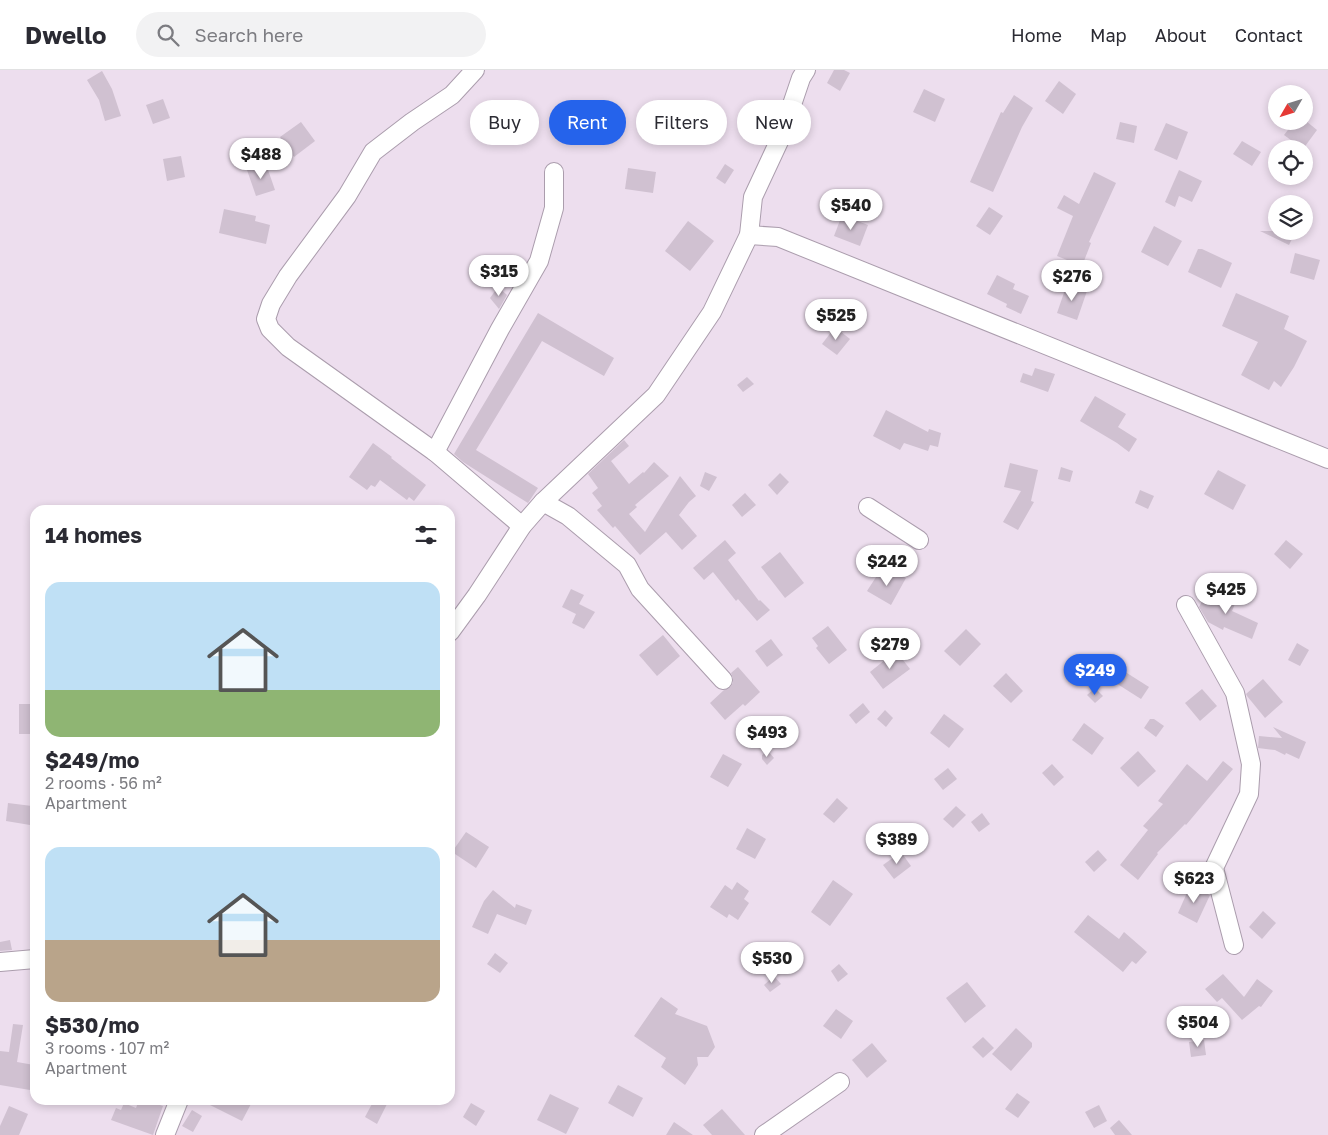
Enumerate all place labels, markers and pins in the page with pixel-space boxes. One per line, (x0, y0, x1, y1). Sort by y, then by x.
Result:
pin: $488 (231, 138, 291, 180)
pin: $540 (821, 189, 881, 231)
pin: $315 (469, 254, 529, 297)
pin: $276 (1042, 260, 1102, 302)
pin: $525 (806, 298, 866, 341)
pin: $242 (857, 544, 917, 587)
pin: $425 (1196, 572, 1256, 615)
pin: $279 (860, 628, 920, 670)
pin: $249 (1065, 654, 1125, 696)
pin: $493 (737, 716, 797, 758)
pin: $389 (867, 822, 927, 865)
pin: $623 (1164, 862, 1224, 904)
pin: $530 (742, 942, 802, 984)
pin: $504 (1168, 1006, 1228, 1048)

